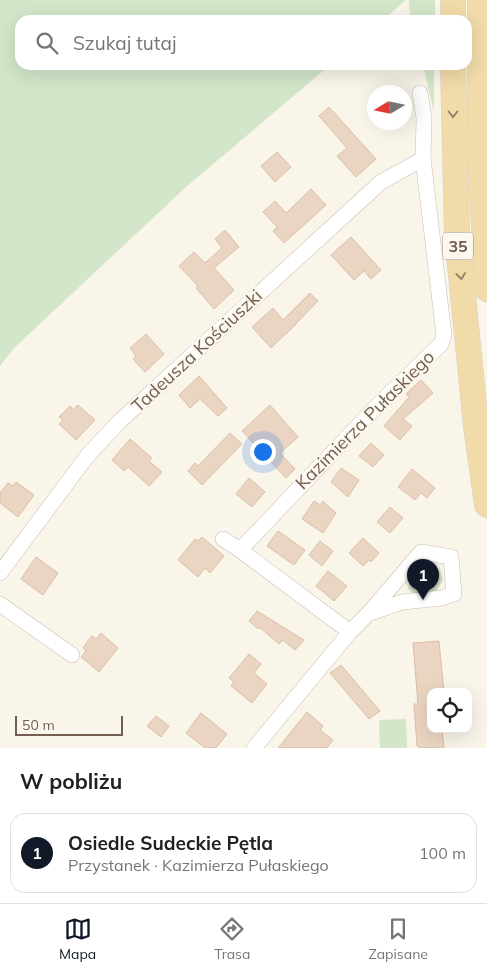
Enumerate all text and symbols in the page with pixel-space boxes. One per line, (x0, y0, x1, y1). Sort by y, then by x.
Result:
search box (15, 15, 472, 70)
icon: search (33, 29, 61, 57)
text: Szukaj tutaj (73, 31, 176, 55)
north arrow (367, 85, 412, 130)
one-way arrow (448, 110, 458, 118)
road number: 35 (443, 232, 473, 260)
one-way arrow (455, 272, 466, 280)
street label: Tadeusza Kościuszki (126, 284, 267, 417)
street label: Kazimierza Pułaskiego (290, 345, 439, 494)
your location (250, 439, 276, 465)
pin: 1 (407, 559, 439, 600)
map controls (427, 688, 472, 733)
button: locate (427, 688, 472, 733)
scale bar (15, 713, 122, 736)
text: 50 m (22, 716, 55, 734)
text: W pobliżu (20, 768, 122, 794)
text: Osiedle Sudeckie Pętla (68, 831, 273, 855)
text: 1 (32, 843, 42, 863)
text: 100 m (419, 843, 466, 863)
text: Przystanek · Kazimierza Pułaskiego (68, 855, 329, 875)
tab: Mapa (59, 915, 96, 963)
tab: Trasa (214, 915, 250, 963)
tab: Zapisane (368, 915, 428, 963)

